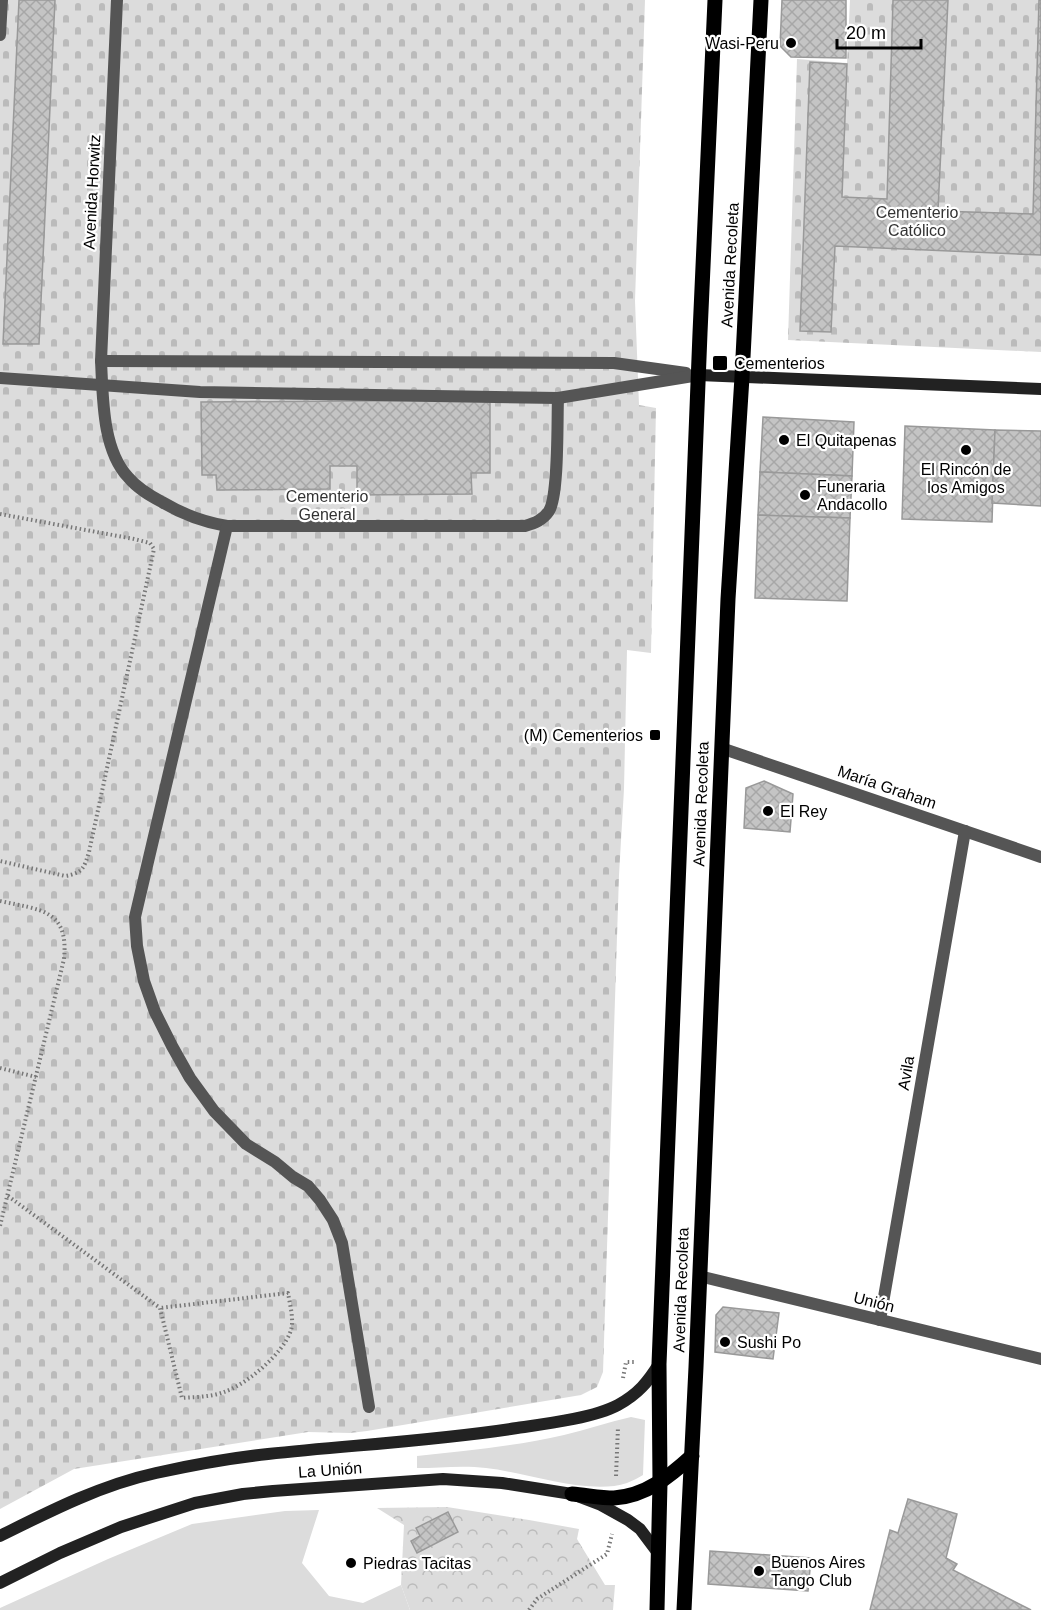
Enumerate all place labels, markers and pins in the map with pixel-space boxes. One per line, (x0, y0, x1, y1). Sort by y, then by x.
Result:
place label: Wasi-Peru (705, 35, 779, 52)
marker: Wasi-Peru (784, 36, 798, 50)
marker: Cementerios (711, 354, 729, 372)
place label: Cementerios (734, 355, 825, 372)
place label: El Quitapenas (796, 432, 897, 449)
marker: El Quitapenas (777, 433, 791, 447)
marker: El Rincón de los Amigos (959, 443, 973, 457)
place label: El Rincón de los Amigos (921, 461, 1011, 496)
place label: Funeraria Andacollo (817, 478, 887, 513)
marker: Funeraria Andacollo (798, 488, 812, 502)
place label: (M) Cementerios (524, 727, 643, 744)
marker: (M) Cementerios (648, 728, 662, 742)
place label: El Rey (780, 803, 827, 820)
marker: El Rey (761, 804, 775, 818)
place label: Sushi Po (737, 1334, 801, 1351)
marker: Sushi Po (718, 1335, 732, 1349)
place label: Buenos Aires Tango Club (771, 1554, 865, 1589)
place label: Piedras Tacitas (363, 1555, 471, 1572)
marker: Piedras Tacitas (344, 1556, 358, 1570)
marker: Buenos Aires Tango Club (752, 1564, 766, 1578)

